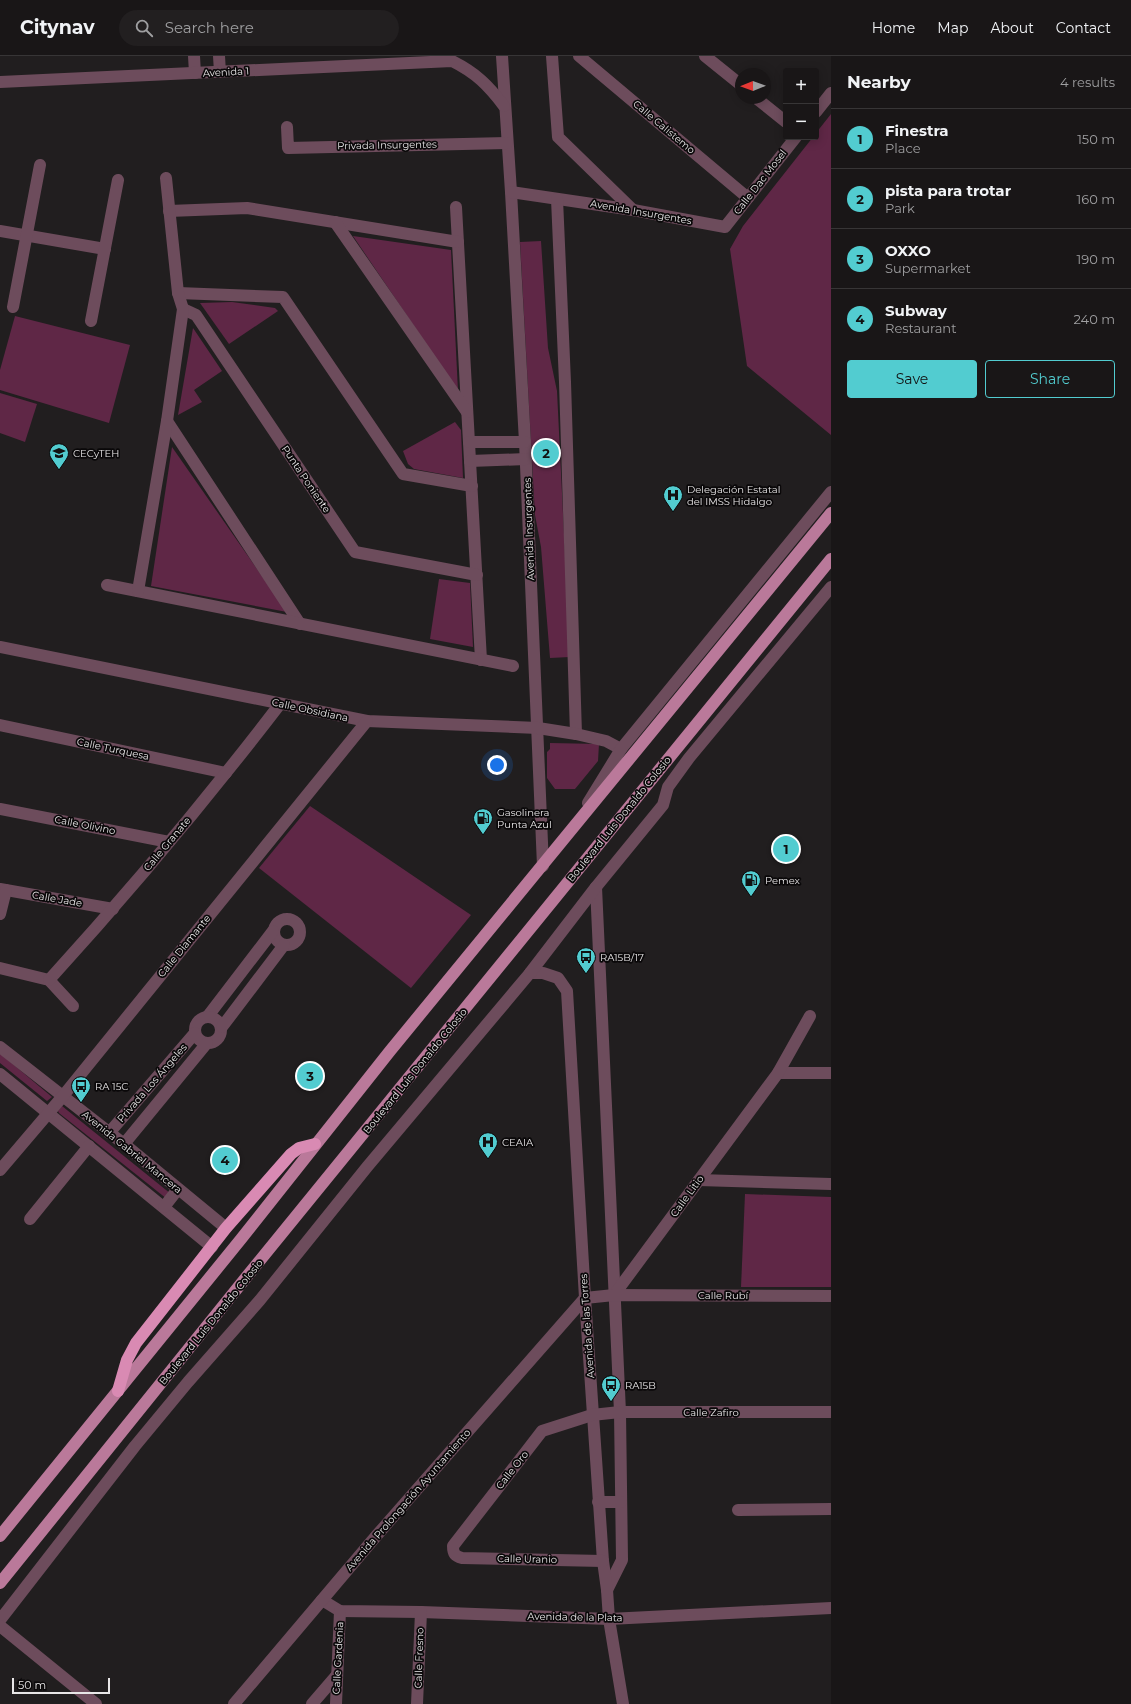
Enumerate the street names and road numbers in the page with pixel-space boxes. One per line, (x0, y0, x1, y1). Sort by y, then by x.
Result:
street label: Avenida 1 (202, 64, 250, 80)
street label: Calle Calistemo (630, 97, 698, 157)
street label: Privada Insurgentes (337, 138, 437, 152)
street label: Calle Dac Mosel (731, 147, 789, 217)
street label: Avenida Insurgentes (589, 197, 693, 227)
street label: Punta Poniente (279, 443, 333, 515)
street label: Avenida Insurgentes (521, 477, 537, 581)
street label: Calle Obsidiana (271, 696, 349, 724)
street label: Calle Turquesa (76, 735, 150, 763)
street label: Boulevard Luis Donaldo Colosio (564, 754, 674, 884)
street label: Calle Olivino (53, 813, 117, 837)
street label: Calle Granate (141, 814, 193, 874)
street label: Calle Jade (31, 888, 83, 910)
street label: Calle Diamante (155, 912, 213, 980)
street label: Boulevard Luis Donaldo Colosio (360, 1006, 470, 1136)
street label: Privada Los Ángeles (114, 1041, 190, 1125)
street label: Avenida Gabriel Mancera (79, 1108, 185, 1196)
street label: Calle Litio (667, 1173, 707, 1219)
street label: Boulevard Luis Donaldo Colosio (156, 1257, 266, 1387)
street label: Avenida de las Torres (577, 1273, 597, 1379)
street label: Calle Rubí (698, 1289, 749, 1302)
street label: Calle Zafiro (683, 1406, 739, 1419)
street label: Avenida Prolongación Ayuntamiento (343, 1426, 473, 1574)
street label: Calle Oro (493, 1448, 531, 1492)
street label: Calle Uranio (497, 1552, 557, 1566)
street label: Avenida de la Plata (527, 1610, 623, 1624)
street label: Calle Gardenia (330, 1621, 346, 1695)
street label: Calle Fresno (411, 1627, 427, 1689)

